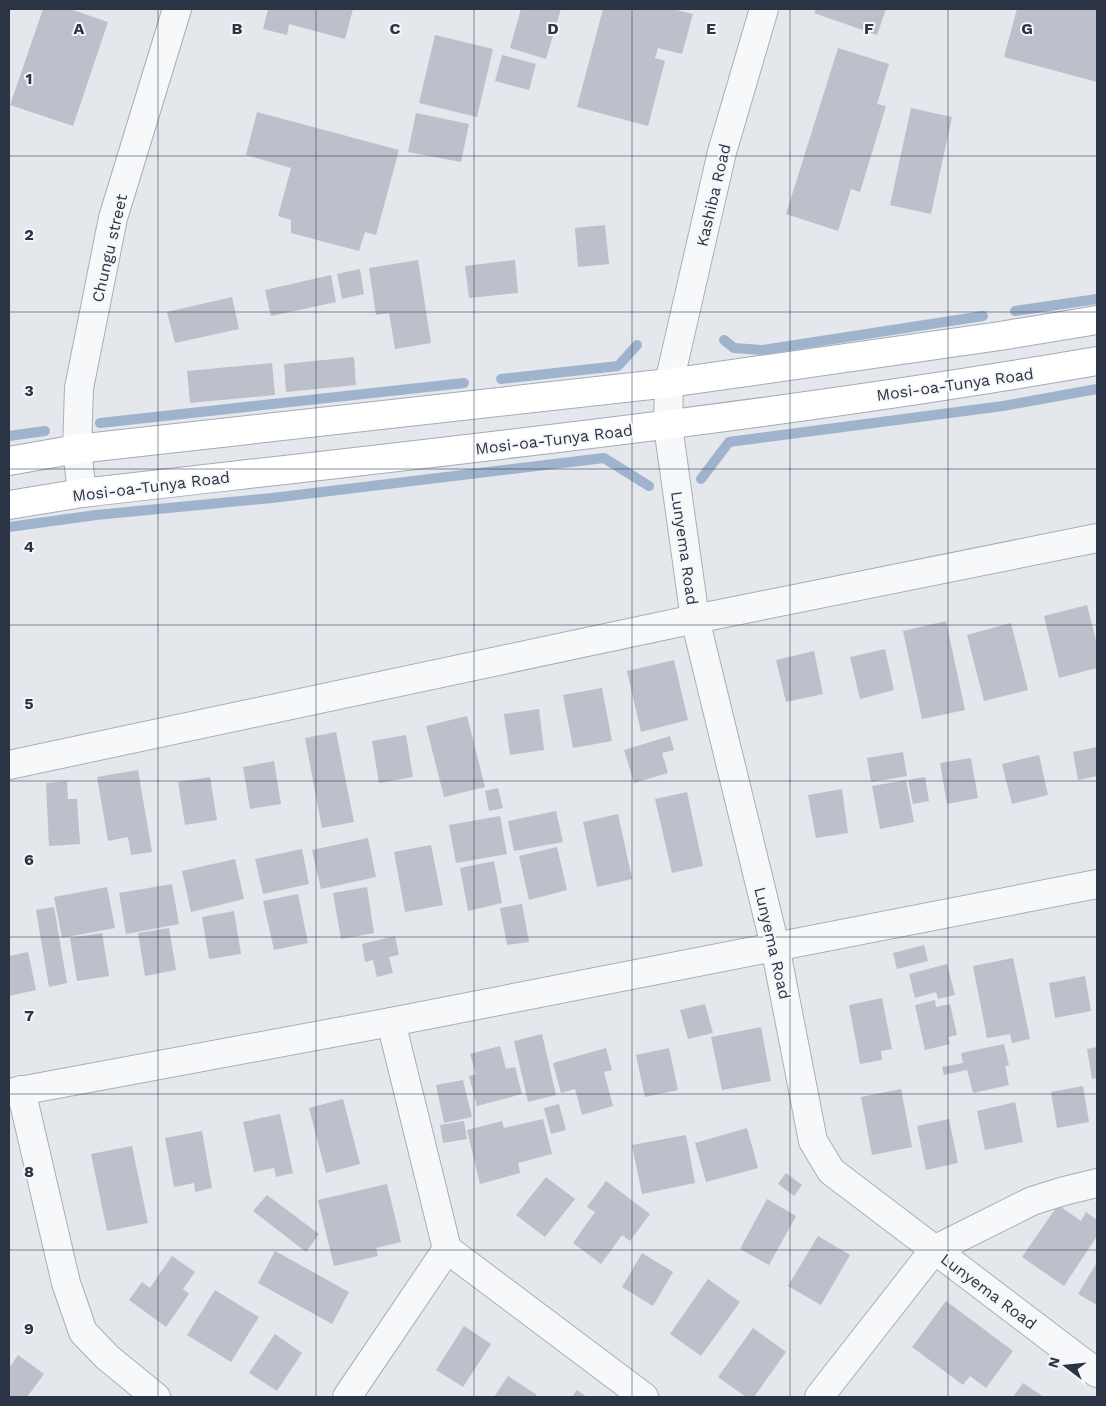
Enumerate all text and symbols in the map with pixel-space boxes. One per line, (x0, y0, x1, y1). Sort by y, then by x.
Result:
text: A (74, 19, 85, 38)
text: B (232, 19, 243, 38)
text: C (390, 19, 401, 38)
text: D (547, 19, 559, 38)
text: E (706, 19, 716, 38)
text: F (864, 19, 874, 38)
text: G (1021, 19, 1033, 38)
text: 1 (26, 69, 32, 88)
street label: Kashiba Road (692, 142, 735, 248)
street label: Chungu street (88, 192, 131, 304)
text: 2 (24, 225, 34, 244)
street label: Mosi-oa-Tunya Road (875, 364, 1035, 405)
text: 3 (24, 381, 34, 400)
street label: Mosi-oa-Tunya Road (474, 420, 634, 459)
street label: Mosi-oa-Tunya Road (71, 467, 231, 506)
street label: Lunyema Road (667, 490, 702, 606)
text: 4 (24, 537, 34, 556)
text: 5 (24, 694, 34, 713)
text: 6 (24, 850, 34, 869)
street label: Lunyema Road (750, 885, 795, 1001)
text: 7 (24, 1006, 34, 1025)
text: 8 (24, 1162, 34, 1181)
street label: Lunyema Road (937, 1249, 1040, 1334)
text: 9 (24, 1319, 34, 1338)
north arrow (1041, 1341, 1091, 1391)
text: N (1044, 1355, 1063, 1370)

